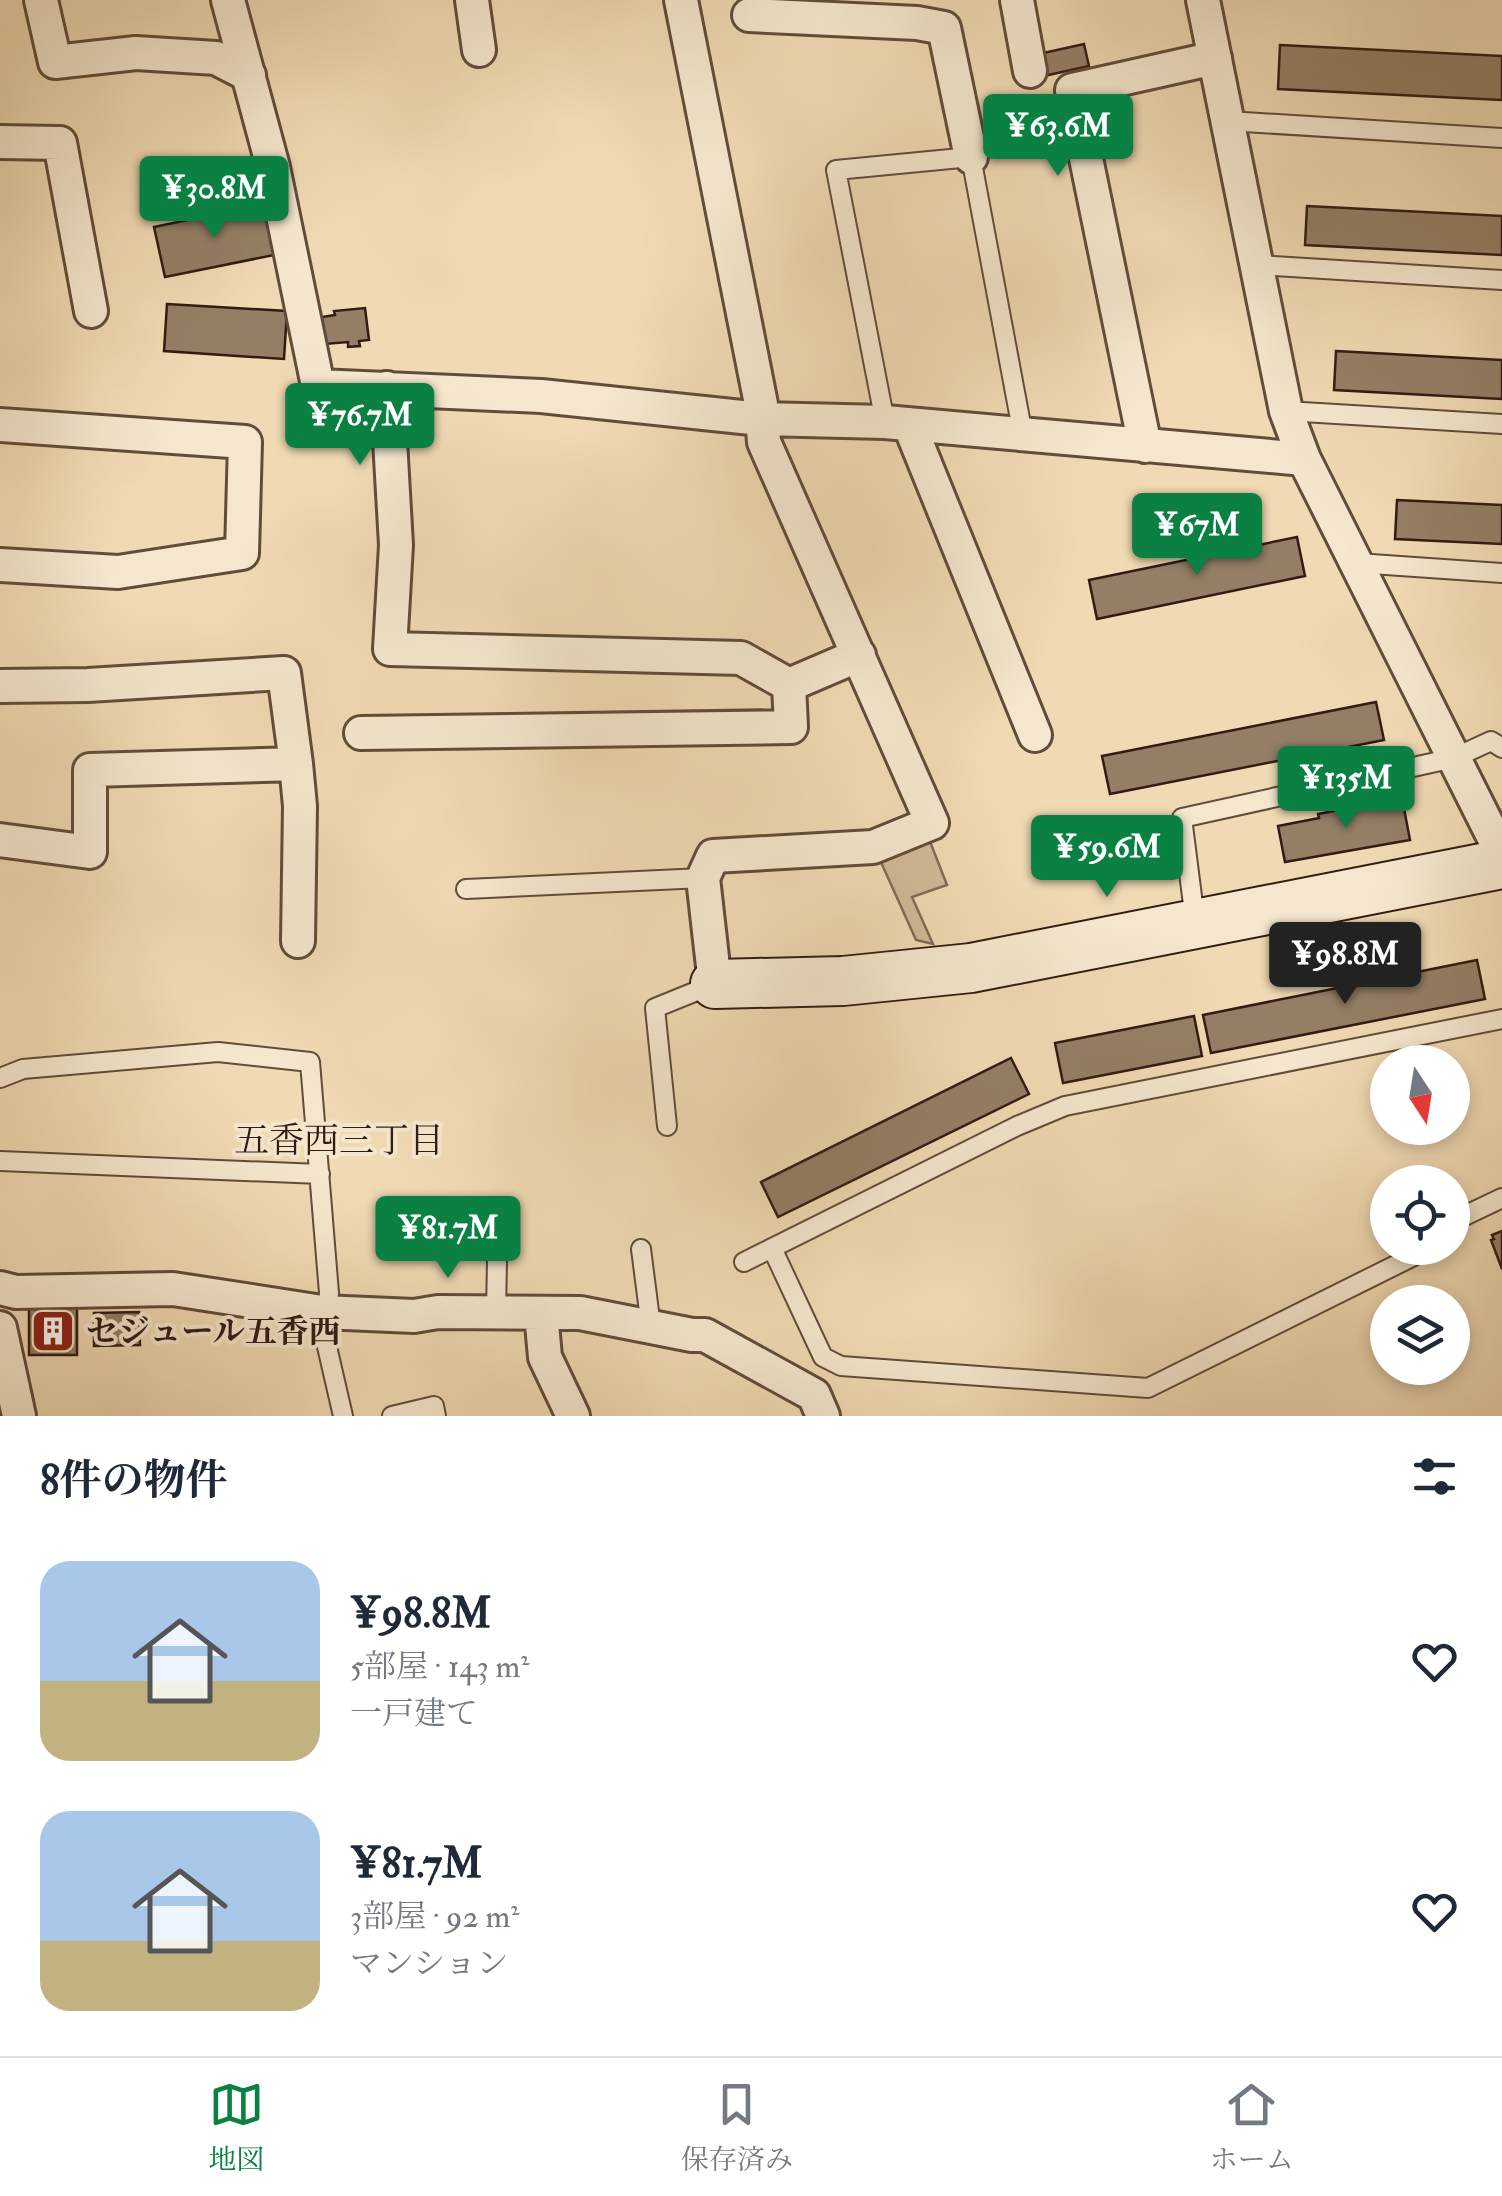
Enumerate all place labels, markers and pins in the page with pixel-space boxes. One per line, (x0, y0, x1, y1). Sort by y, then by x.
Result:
pin: ¥63.6M (977, 94, 1139, 179)
pin: ¥30.8M (133, 156, 295, 241)
pin: ¥76.7M (279, 383, 441, 468)
pin: ¥67M (1138, 493, 1256, 578)
pin: ¥135M (1276, 746, 1416, 831)
pin: ¥59.6M (1026, 815, 1188, 900)
pin: ¥98.8M (1264, 922, 1426, 1007)
pin: ¥81.7M (367, 1196, 529, 1281)
building icon: セジュール五香西 (30, 1308, 76, 1354)
place label: セジュール五香西 (86, 1312, 341, 1352)

